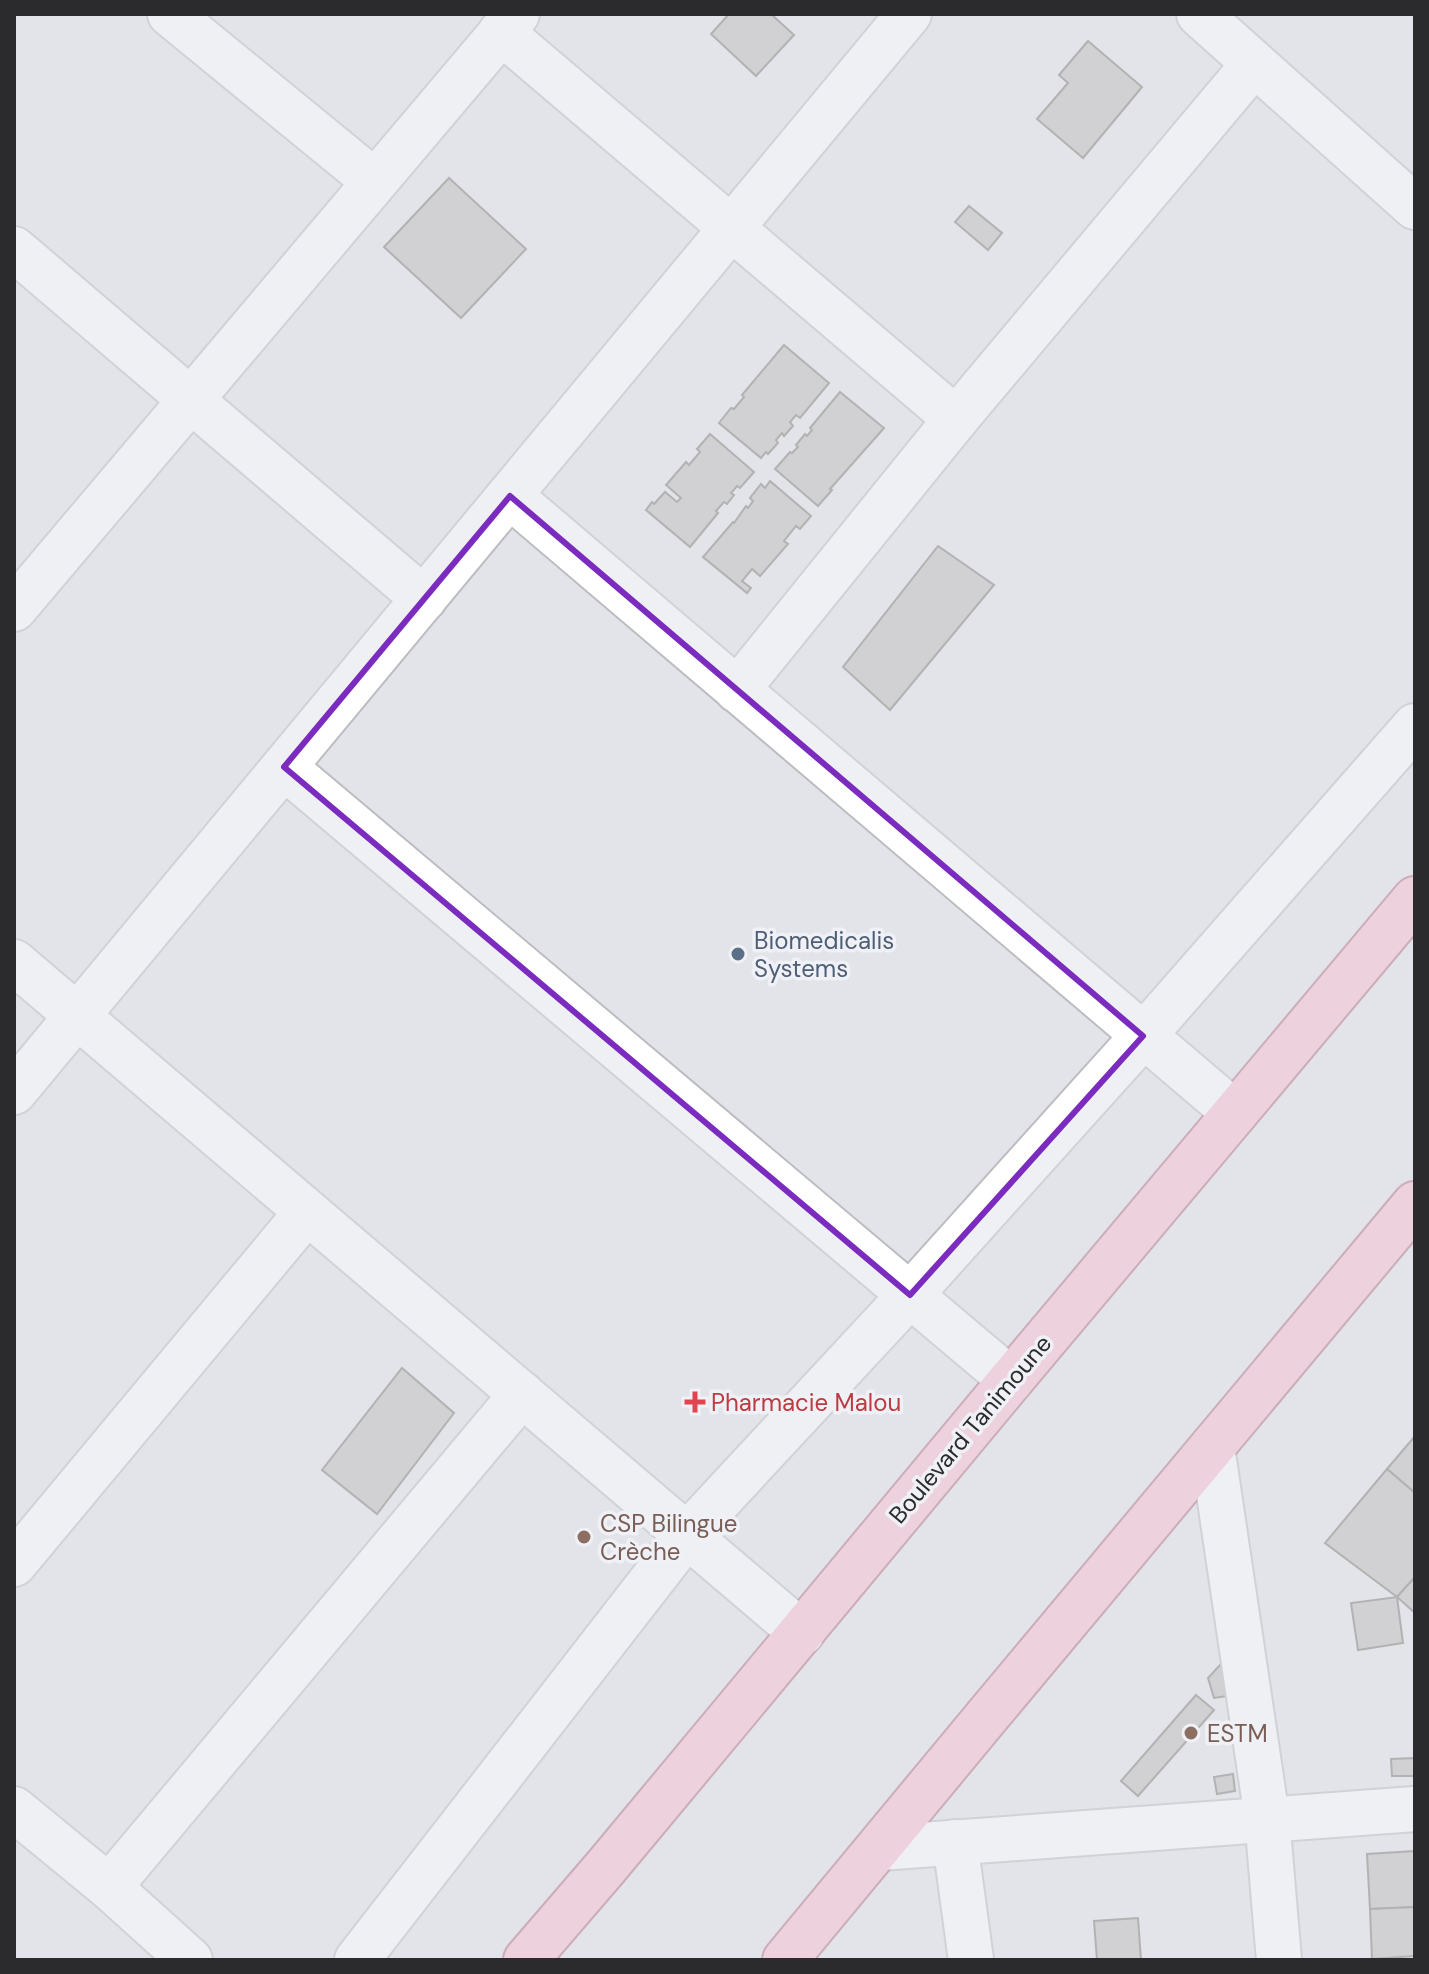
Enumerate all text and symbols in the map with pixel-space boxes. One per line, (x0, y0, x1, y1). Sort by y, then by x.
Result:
place label: Biomedicalis Systems (754, 925, 894, 984)
marker: Biomedicalis Systems (729, 945, 747, 963)
street label: Boulevard Tanimoune (882, 1328, 1058, 1530)
place label: Pharmacie Malou (711, 1387, 901, 1418)
marker: Pharmacie Malou (686, 1393, 704, 1411)
place label: CSP Bilingue Crèche (600, 1508, 737, 1567)
marker: CSP Bilingue Crèche (575, 1528, 593, 1546)
place label: ESTM (1207, 1718, 1268, 1749)
marker: ESTM (1182, 1724, 1200, 1742)

